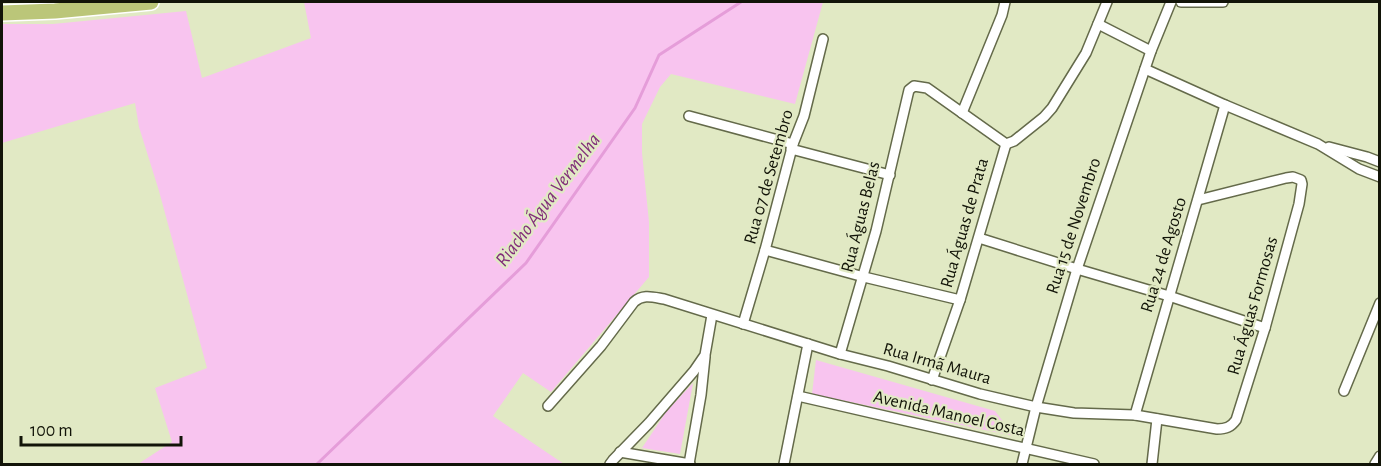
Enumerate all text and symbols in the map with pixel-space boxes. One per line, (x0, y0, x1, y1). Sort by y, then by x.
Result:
street label: Rua 07 de Setembro (741, 108, 797, 246)
water label: Riacho Água Vermelha (491, 129, 604, 270)
street label: Rua Águas de Prata (935, 155, 992, 290)
street label: Rua 15 de Novembro (1044, 156, 1104, 296)
street label: Rua Águas Belas (836, 159, 883, 274)
street label: Rua 24 de Agosto (1138, 195, 1190, 315)
street label: Rua Águas Formosas (1222, 234, 1281, 377)
street label: Rua Irmã Maura (881, 340, 993, 388)
street label: Avenida Manoel Costa (872, 388, 1026, 440)
scale bar (21, 409, 182, 447)
text: 100 m (30, 422, 73, 440)

